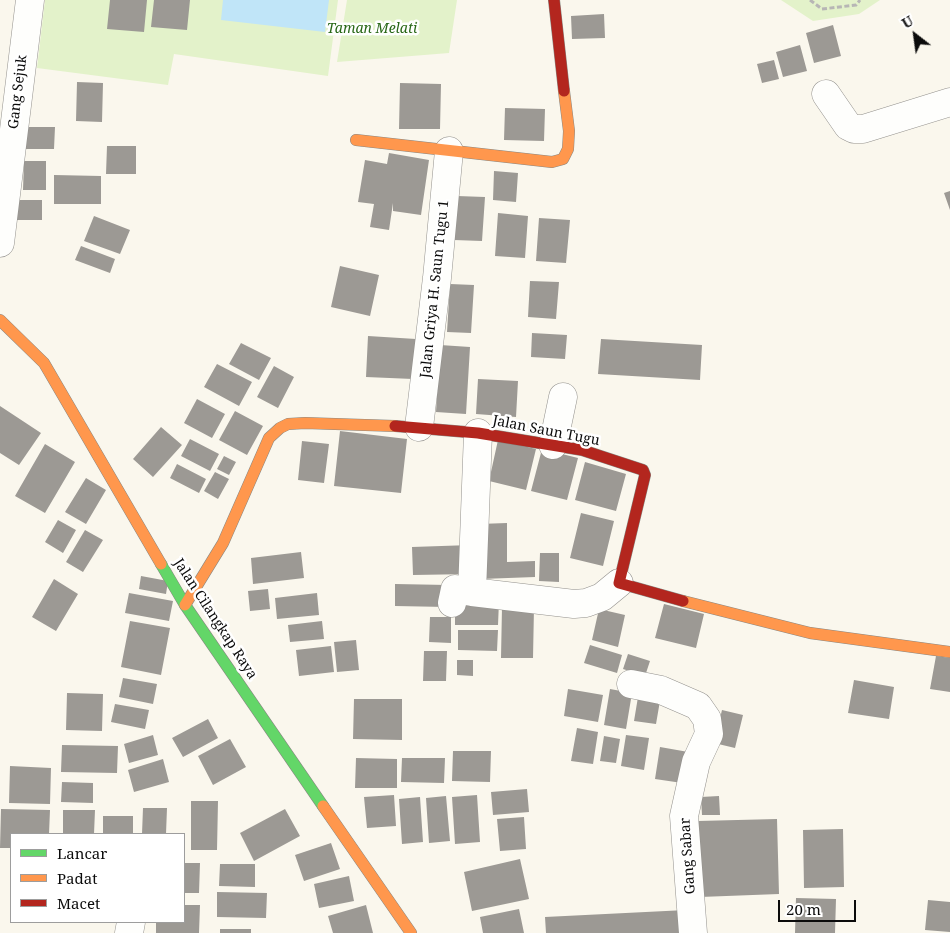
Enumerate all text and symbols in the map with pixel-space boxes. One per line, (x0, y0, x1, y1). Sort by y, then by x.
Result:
north arrow (890, 10, 940, 60)
text: U (898, 11, 917, 32)
park label: Taman Melati (327, 21, 417, 37)
street label: Gang Sejuk (5, 54, 31, 130)
street label: Jalan Griya H. Saun Tugu 1 (417, 199, 453, 379)
street label: Jalan Saun Tugu (491, 412, 601, 450)
street label: Jalan Cilangkap Raya (170, 556, 260, 682)
street label: Gang Sabar (677, 817, 699, 895)
legend (10, 833, 185, 923)
text: Lancar (57, 843, 107, 863)
text: Padat (57, 868, 97, 888)
scale bar (780, 890, 858, 922)
text: Macet (57, 893, 100, 913)
text: 20 m (786, 899, 821, 919)

